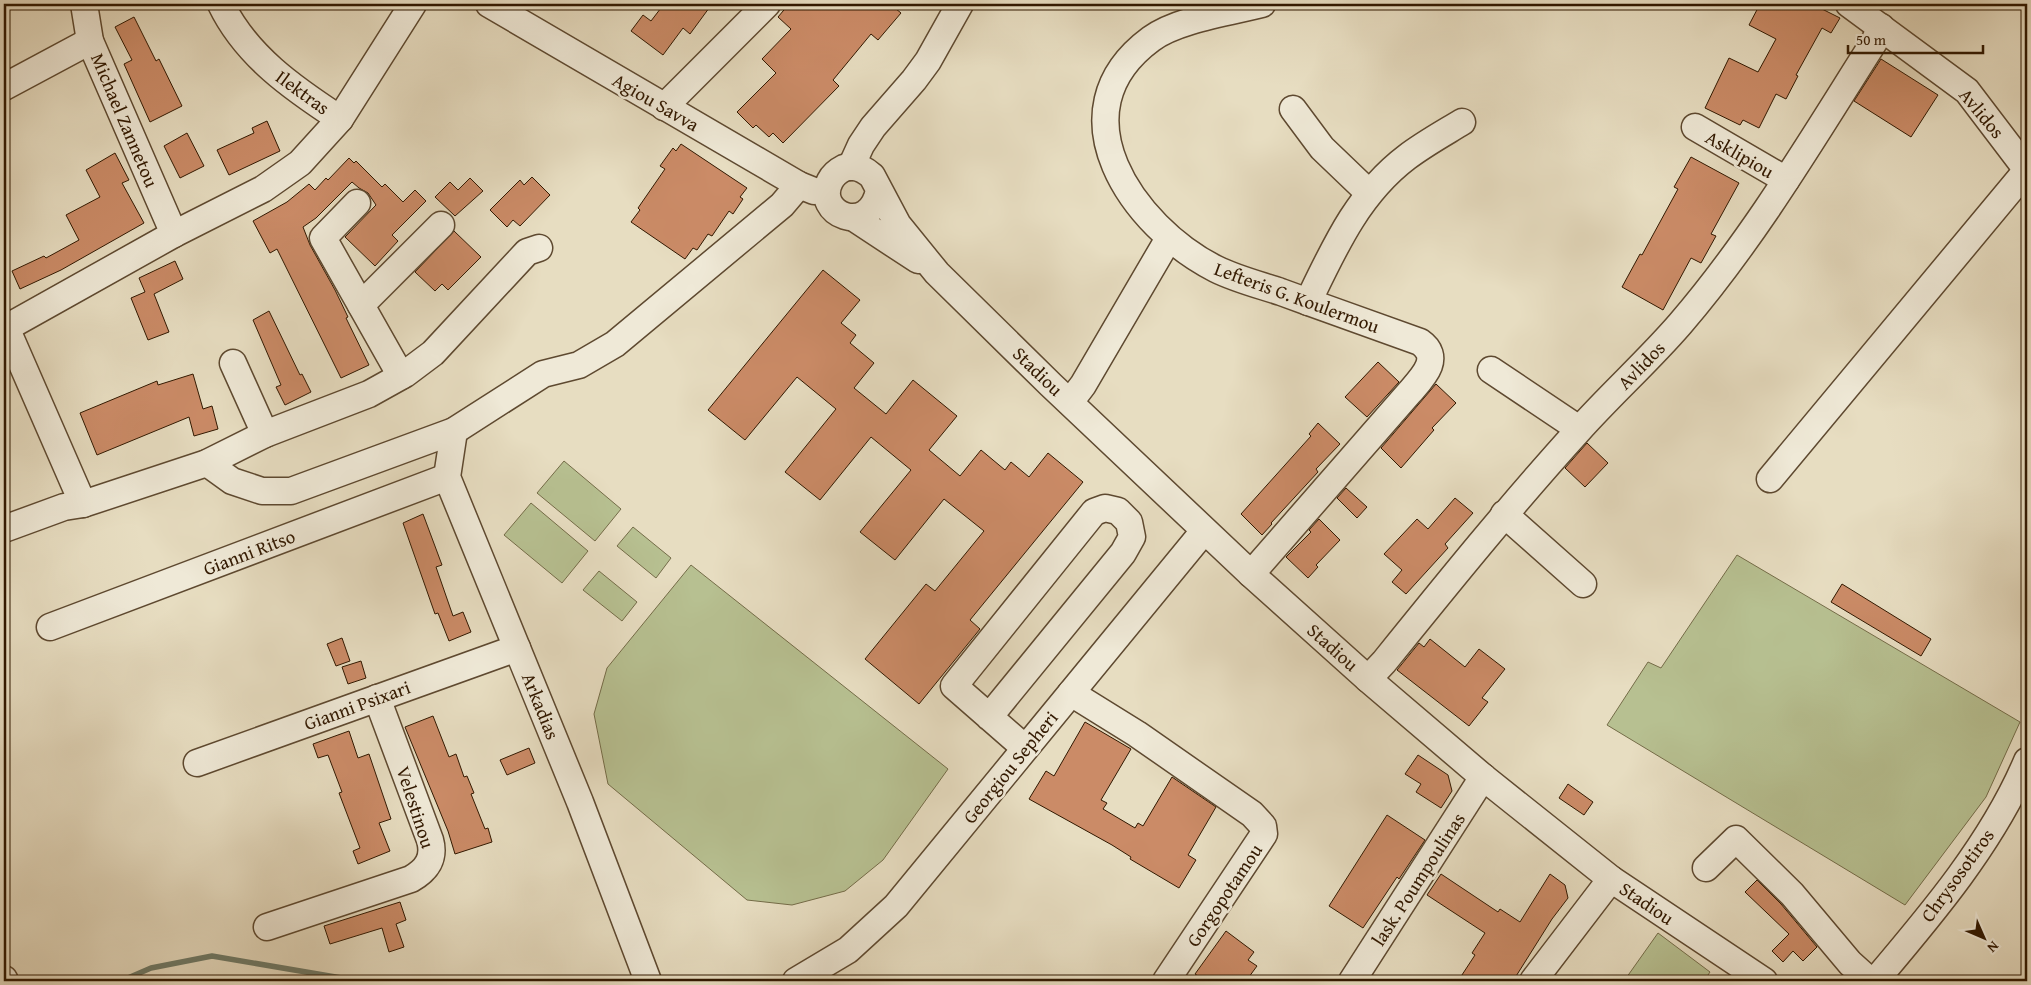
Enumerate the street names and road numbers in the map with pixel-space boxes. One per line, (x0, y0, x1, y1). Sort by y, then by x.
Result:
street label: Michael Zannetou (84, 49, 166, 192)
street label: Ilektras (270, 63, 336, 121)
street label: Agiou Savva (607, 66, 705, 138)
street label: Avlidos (1953, 82, 2011, 144)
street label: Asklipiou (1701, 123, 1780, 185)
street label: Lefteris G. Koulermou (1211, 254, 1384, 340)
street label: Avlidos (1611, 334, 1671, 396)
street label: Stadiou (1007, 340, 1070, 403)
street label: Gianni Ritso (199, 522, 299, 582)
street label: Stadiou (1301, 616, 1365, 678)
street label: Arkadias (515, 668, 567, 744)
street label: Gianni Psixari (300, 673, 414, 737)
street label: Georgiou Sepheri (956, 705, 1064, 829)
street label: Velestinou (390, 762, 443, 852)
street label: lask. Poumpoulinas (1364, 807, 1472, 951)
street label: Chrysosotiros (1913, 822, 2001, 928)
street label: Gorgopotamou (1179, 837, 1269, 952)
street label: Stadiou (1614, 874, 1680, 932)

